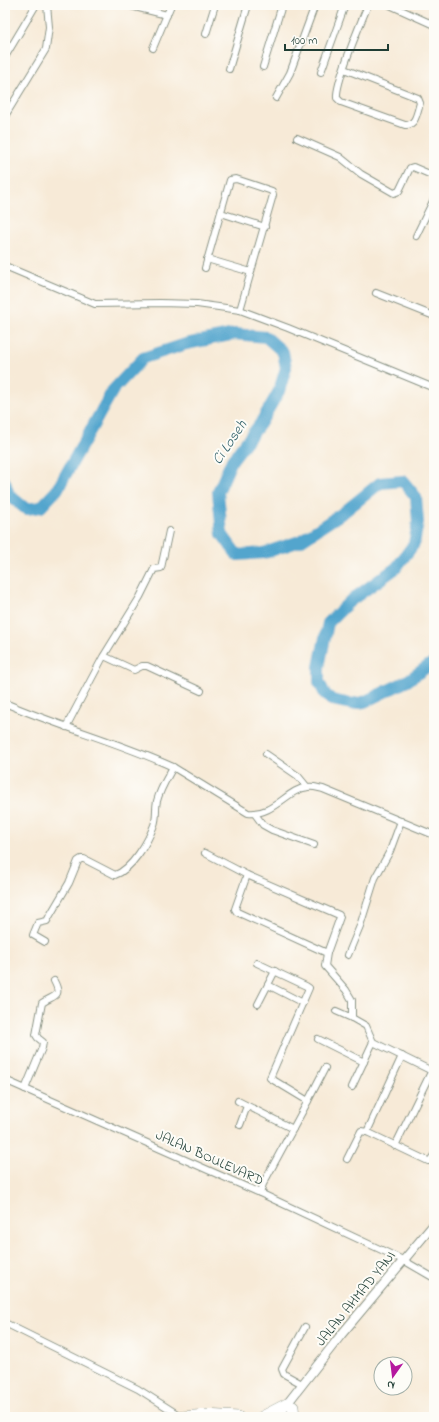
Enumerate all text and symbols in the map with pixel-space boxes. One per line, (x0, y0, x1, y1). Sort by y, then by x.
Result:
scale bar (285, 26, 388, 52)
text: 100 m (291, 32, 318, 50)
water label: Ci Loseh (207, 415, 253, 469)
street label: JALAN BOULEVARD (152, 1125, 267, 1192)
street label: JALAN AHMAD YANI (311, 1247, 401, 1351)
north arrow (373, 1356, 413, 1396)
text: N (385, 1376, 396, 1393)

